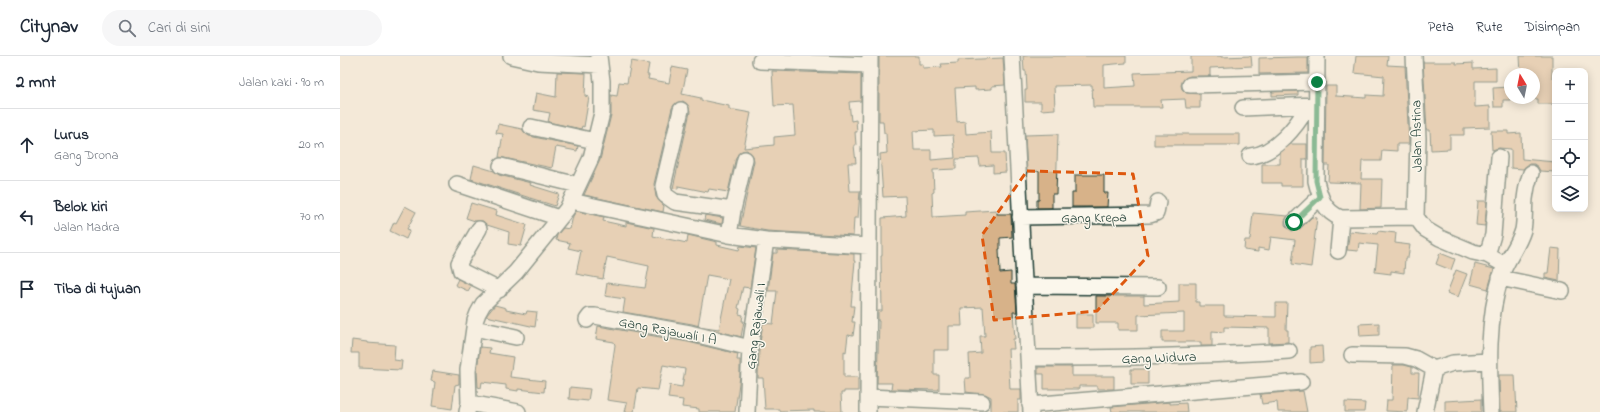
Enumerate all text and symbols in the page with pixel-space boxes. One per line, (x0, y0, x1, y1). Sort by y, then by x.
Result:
search box (102, 10, 382, 46)
text: Citynav (20, 14, 78, 41)
icon: search (116, 17, 138, 39)
text: Cari di sini (148, 17, 211, 39)
text: Peta (1428, 17, 1454, 38)
text: Rute (1476, 17, 1503, 38)
text: Disimpan (1525, 17, 1580, 38)
north arrow (1504, 68, 1540, 104)
map controls (1552, 68, 1588, 212)
button: + (1552, 68, 1588, 104)
text: 2 mnt (16, 70, 56, 95)
text: Jalan kaki · 90 m (239, 73, 324, 92)
route end (1308, 73, 1326, 91)
street label: Jalan Astina (1406, 100, 1429, 172)
button: − (1552, 104, 1588, 140)
text: Lurus (54, 124, 89, 146)
icon: ahead (16, 134, 38, 156)
text: 20 m (299, 135, 324, 154)
button: locate (1552, 140, 1588, 176)
text: Gang Drona (54, 146, 118, 165)
button: layers (1552, 176, 1588, 212)
text: Belok kiri (54, 196, 108, 218)
icon: left (16, 206, 38, 228)
text: 70 m (300, 207, 324, 226)
street label: Gang Krepa (1061, 207, 1127, 231)
route start (1285, 213, 1303, 231)
text: Jalan Madra (54, 218, 120, 237)
icon: arrive (16, 278, 38, 300)
text: Tiba di tujuan (54, 278, 141, 300)
street label: Gang Rajawali I (741, 282, 773, 371)
street label: Gang Rajawali I A (617, 312, 718, 352)
street label: Gang Widura (1121, 347, 1197, 371)

